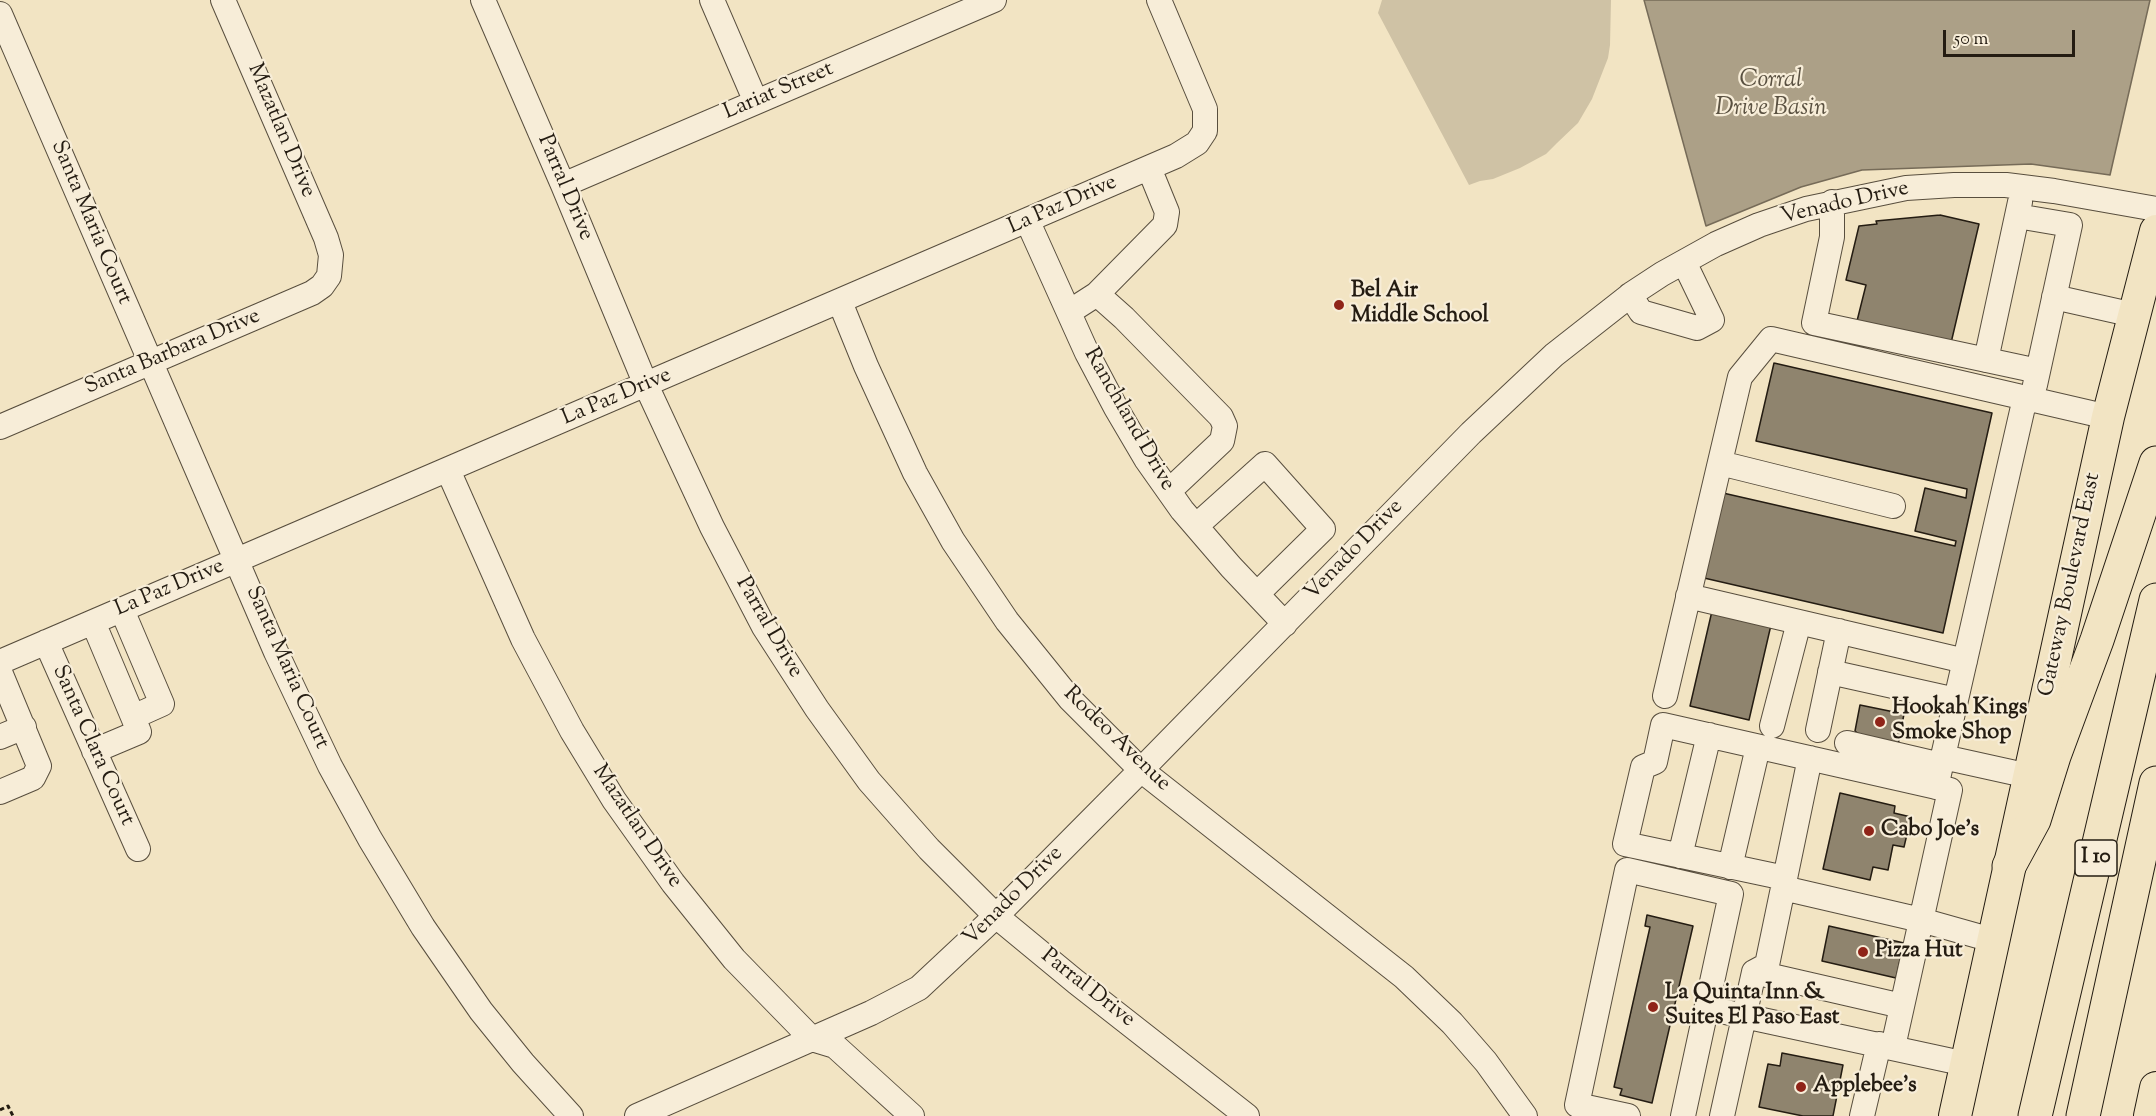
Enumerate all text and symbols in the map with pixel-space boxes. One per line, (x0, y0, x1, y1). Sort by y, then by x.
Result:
scale bar (1946, 18, 2078, 56)
text: 50 m (1954, 27, 1988, 53)
street label: Lariat Street (720, 57, 838, 127)
street label: Mazatlan Drive (240, 60, 320, 202)
water label: Corral Drive Basin (1715, 68, 1827, 124)
street label: Parral Drive (530, 131, 598, 245)
street label: Santa Maria Court (44, 137, 136, 309)
street label: La Paz Drive (1005, 170, 1121, 242)
street label: Venado Drive (1778, 176, 1912, 232)
place label: Bel Air Middle School (1351, 279, 1489, 330)
marker: Bel Air Middle School (1332, 298, 1346, 312)
street label: Santa Barbara Drive (81, 304, 265, 402)
street label: Ranchland Drive (1076, 344, 1180, 496)
street label: La Paz Drive (558, 363, 676, 433)
street label: Gateway Boulevard East (2034, 471, 2108, 699)
street label: Venado Drive (1300, 495, 1410, 607)
street label: La Paz Drive (111, 554, 229, 624)
street label: Parral Drive (728, 573, 808, 683)
street label: Santa Maria Court (238, 583, 334, 753)
street label: Santa Clara Court (45, 662, 139, 830)
street label: Rodeo Avenue (1057, 682, 1175, 798)
place label: Hookah Kings Smoke Shop (1892, 696, 2027, 748)
marker: Hookah Kings Smoke Shop (1873, 715, 1887, 729)
street label: Mazatlan Drive (585, 760, 687, 894)
place label: Cabo Joe's (1881, 818, 1979, 844)
marker: Cabo Joe's (1862, 824, 1876, 838)
road number: I 10 (2075, 840, 2117, 876)
street label: Venado Drive (959, 842, 1069, 952)
place label: Pizza Hut (1875, 939, 1962, 965)
street label: Parral Drive (1035, 944, 1139, 1034)
marker: Pizza Hut (1856, 945, 1870, 959)
place label: La Quinta Inn & Suites El Paso East (1665, 981, 1839, 1032)
marker: La Quinta Inn & Suites El Paso East (1646, 1000, 1660, 1014)
place label: Applebee's (1813, 1074, 1917, 1100)
marker: Applebee's (1794, 1080, 1808, 1094)

